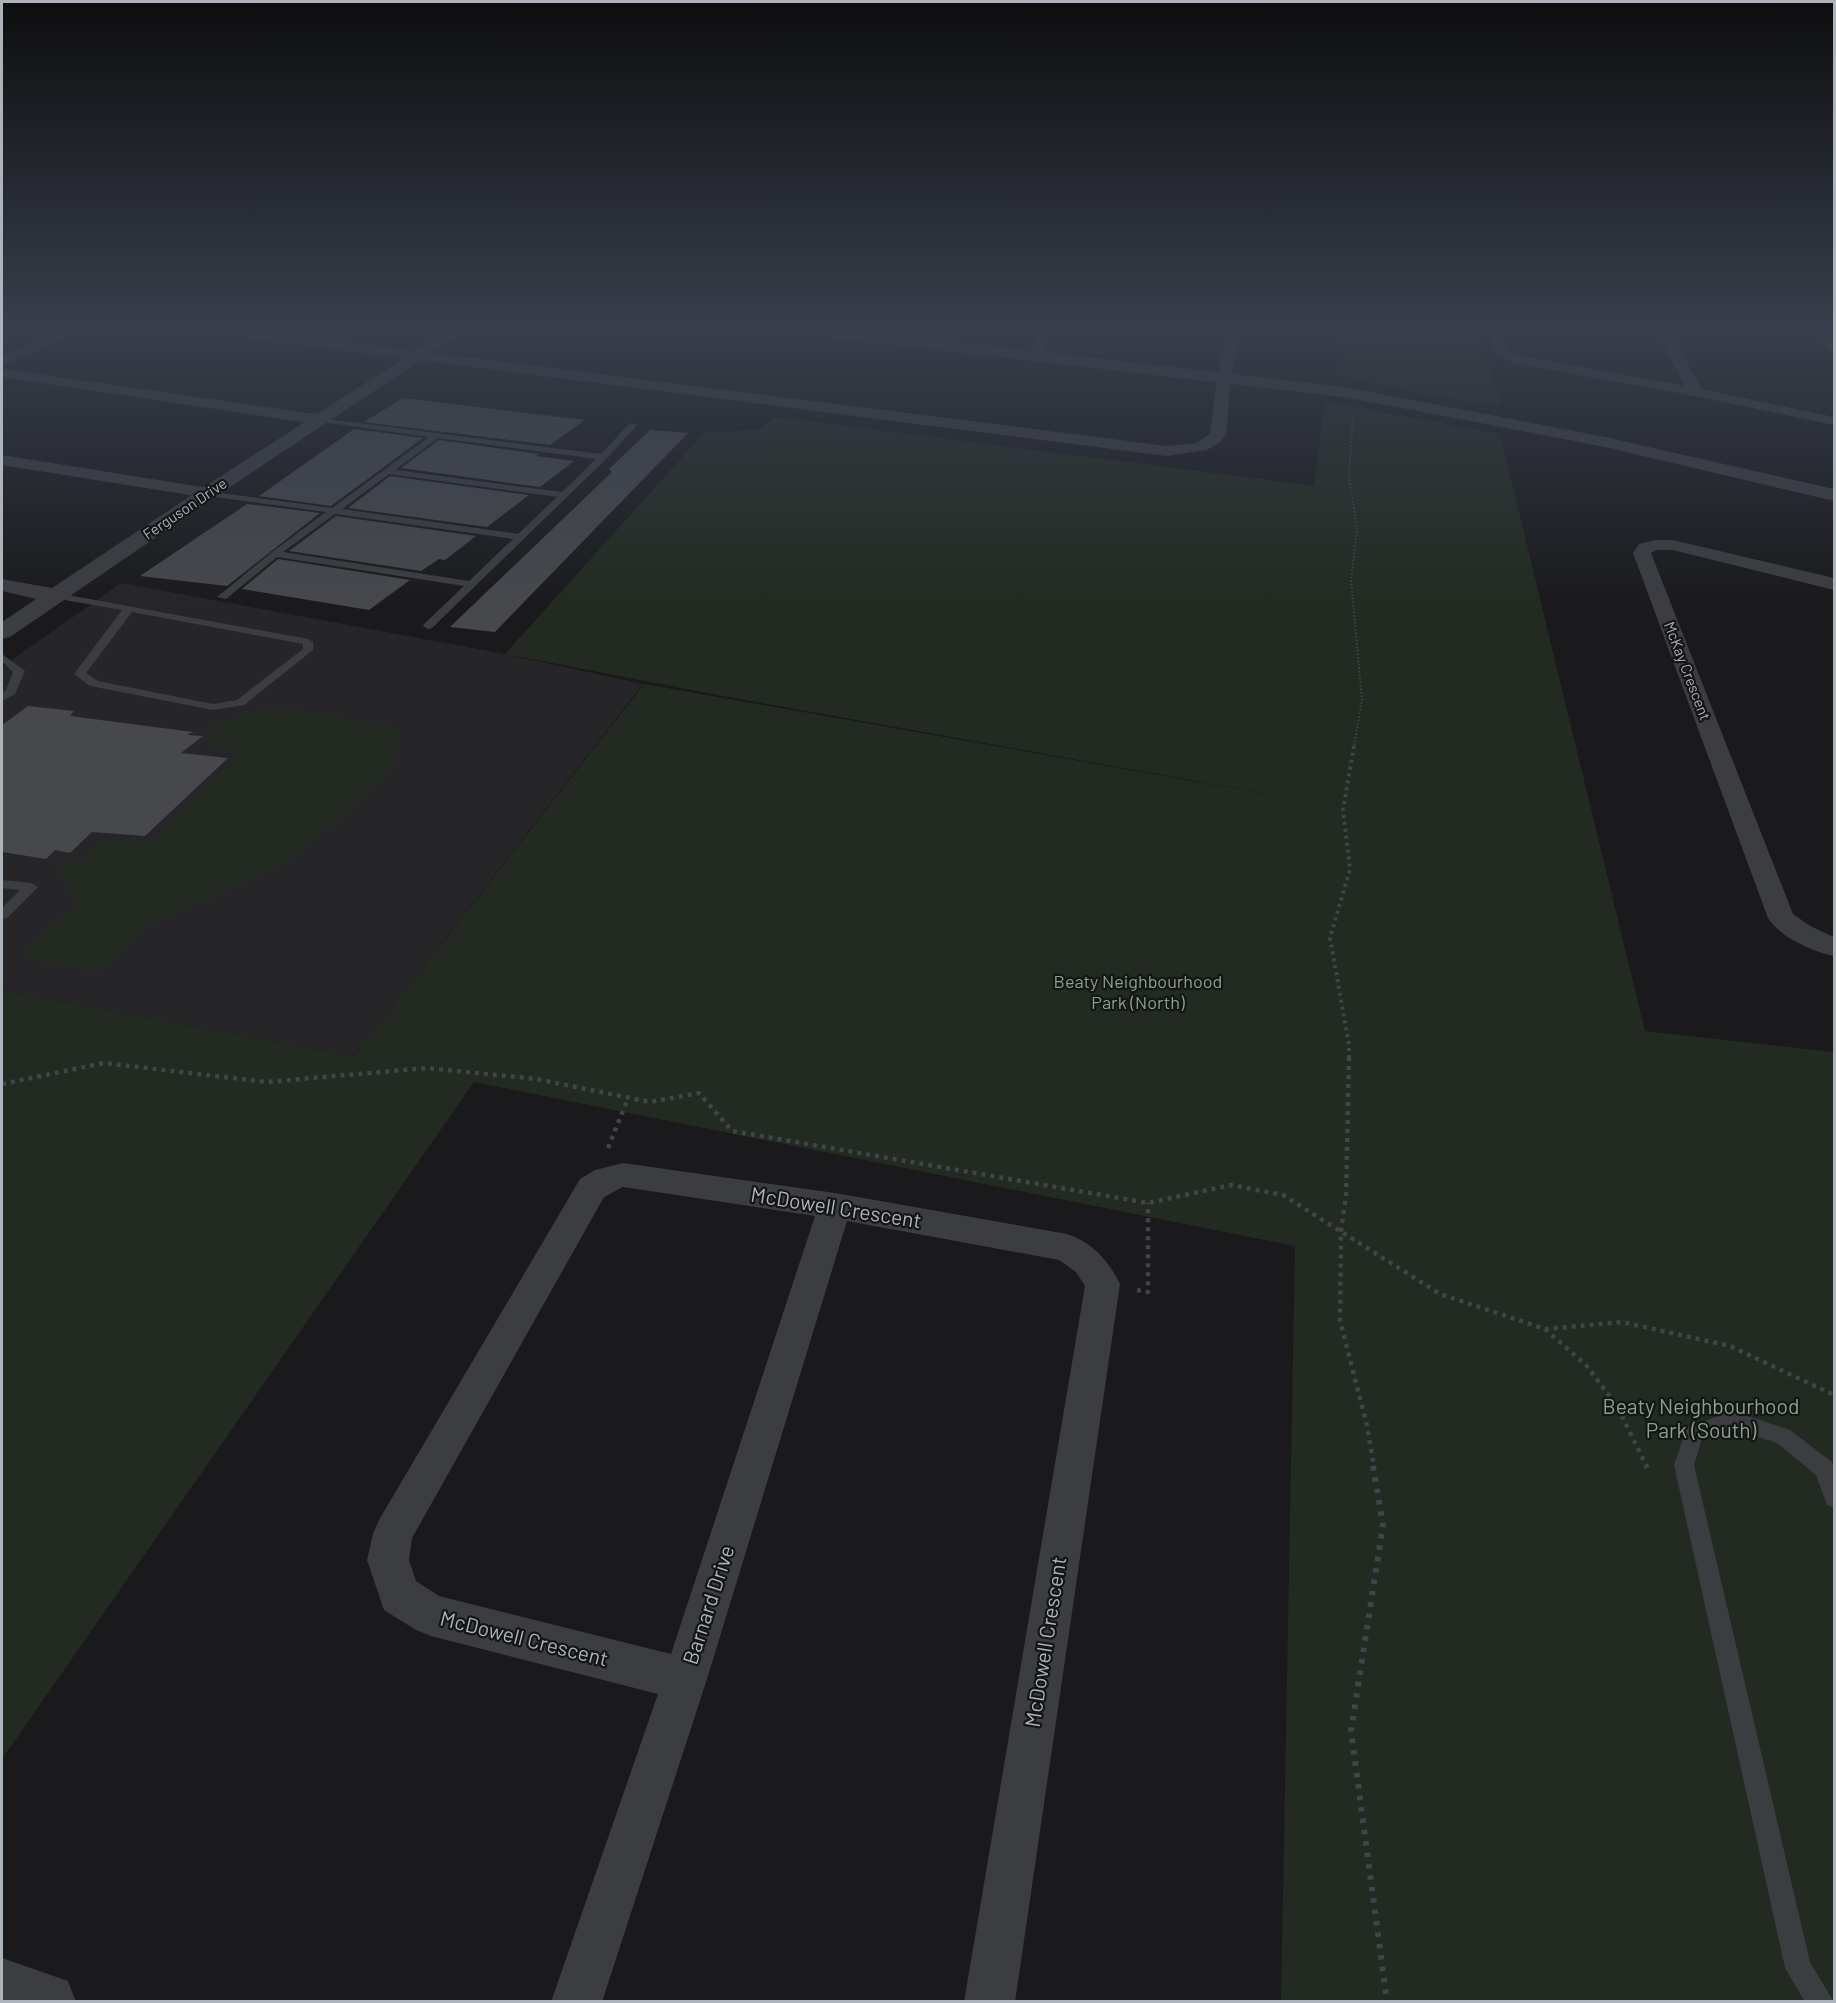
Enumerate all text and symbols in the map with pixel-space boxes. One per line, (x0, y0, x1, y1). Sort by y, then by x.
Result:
street label: Ferguson Drive (139, 474, 230, 543)
street label: McKay Crescent (1661, 619, 1715, 722)
park label: Beaty Neighbourhood Park (North) (1054, 970, 1222, 1013)
street label: McDowell Crescent (749, 1181, 923, 1232)
park label: Beaty Neighbourhood Park (South) (1603, 1393, 1799, 1442)
street label: Barnard Drive (677, 1542, 739, 1667)
street label: McDowell Crescent (1019, 1555, 1070, 1729)
street label: McDowell Crescent (438, 1605, 611, 1671)

